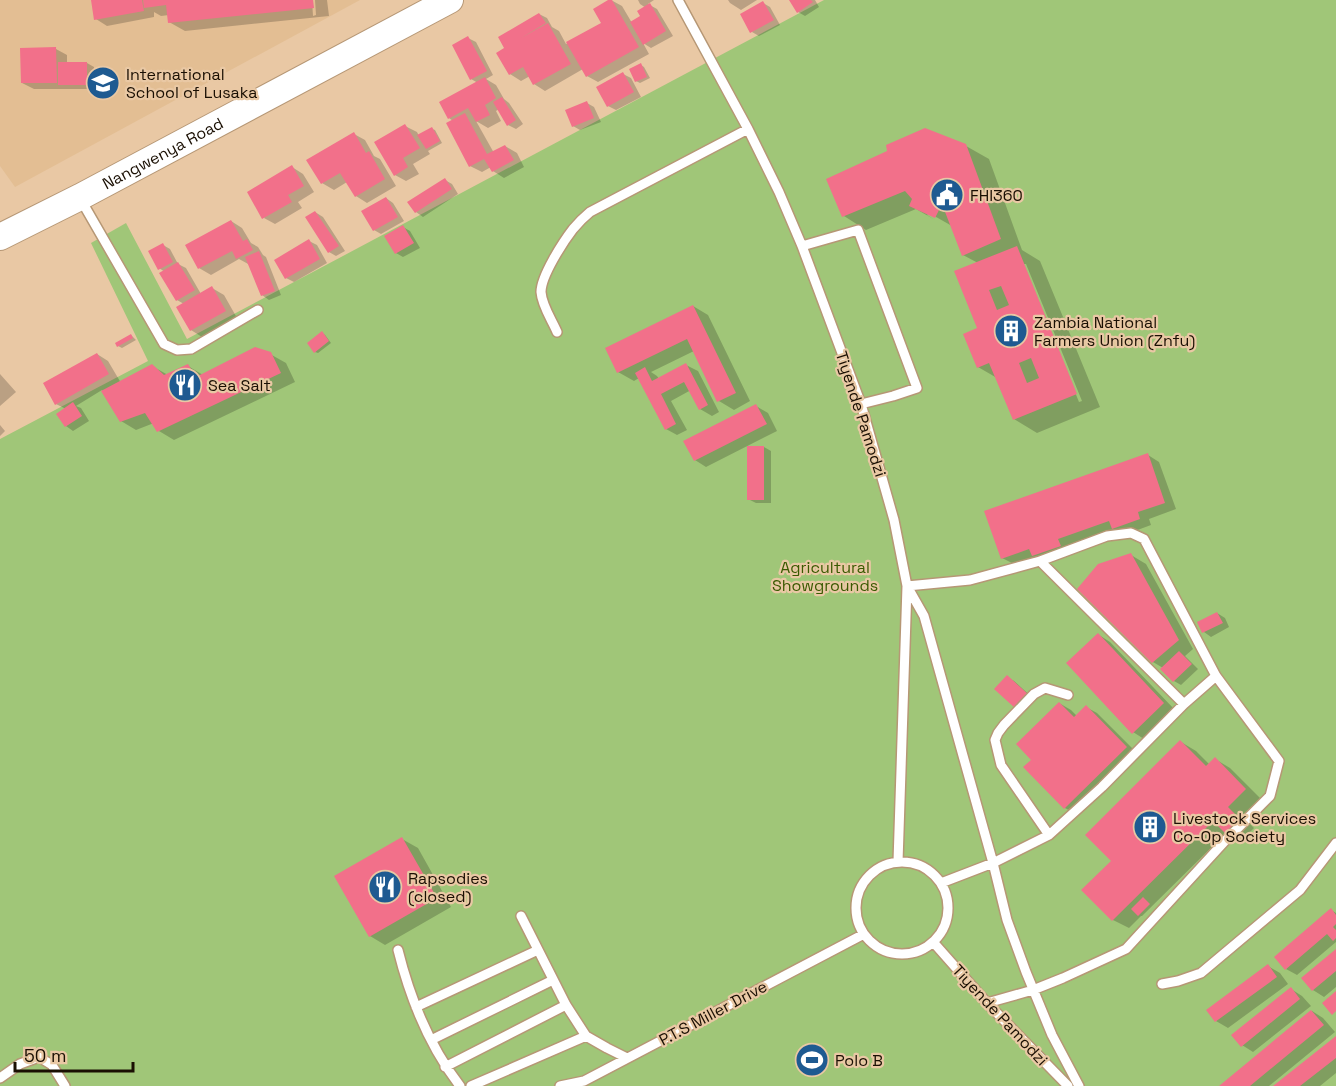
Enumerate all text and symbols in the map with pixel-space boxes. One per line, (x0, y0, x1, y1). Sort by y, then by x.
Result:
place label: International School of Lusaka (126, 64, 257, 103)
school or university icon: International School of Lusaka (85, 65, 121, 101)
street label: Nangwenya Road (98, 112, 227, 194)
public building icon: FHI360 (929, 177, 965, 213)
place label: FHI360 (970, 185, 1023, 206)
place label: Zambia National Farmers Union (Znfu) (1034, 312, 1195, 351)
building icon: Zambia National Farmers Union (Znfu) (993, 313, 1029, 349)
street label: Tiyende Pamodzi (831, 348, 891, 480)
restaurant icon: Sea Salt (167, 367, 203, 403)
place label: Sea Salt (208, 375, 271, 396)
park label: Agricultural Showgrounds (772, 557, 878, 596)
place label: Livestock Services Co-Op Society (1173, 808, 1316, 847)
building icon: Livestock Services Co-Op Society (1132, 809, 1168, 845)
place label: Rapsodies (closed) (408, 868, 488, 907)
restaurant icon: Rapsodies (closed) (367, 869, 403, 905)
street label: Tiyende Pamodzi (948, 960, 1052, 1070)
street label: P.T.S Miller Drive (655, 976, 771, 1050)
scale bar (15, 1035, 134, 1073)
sports icon: Polo B (794, 1042, 830, 1078)
text: 50 m (24, 1044, 66, 1067)
place label: Polo B (835, 1050, 883, 1071)

